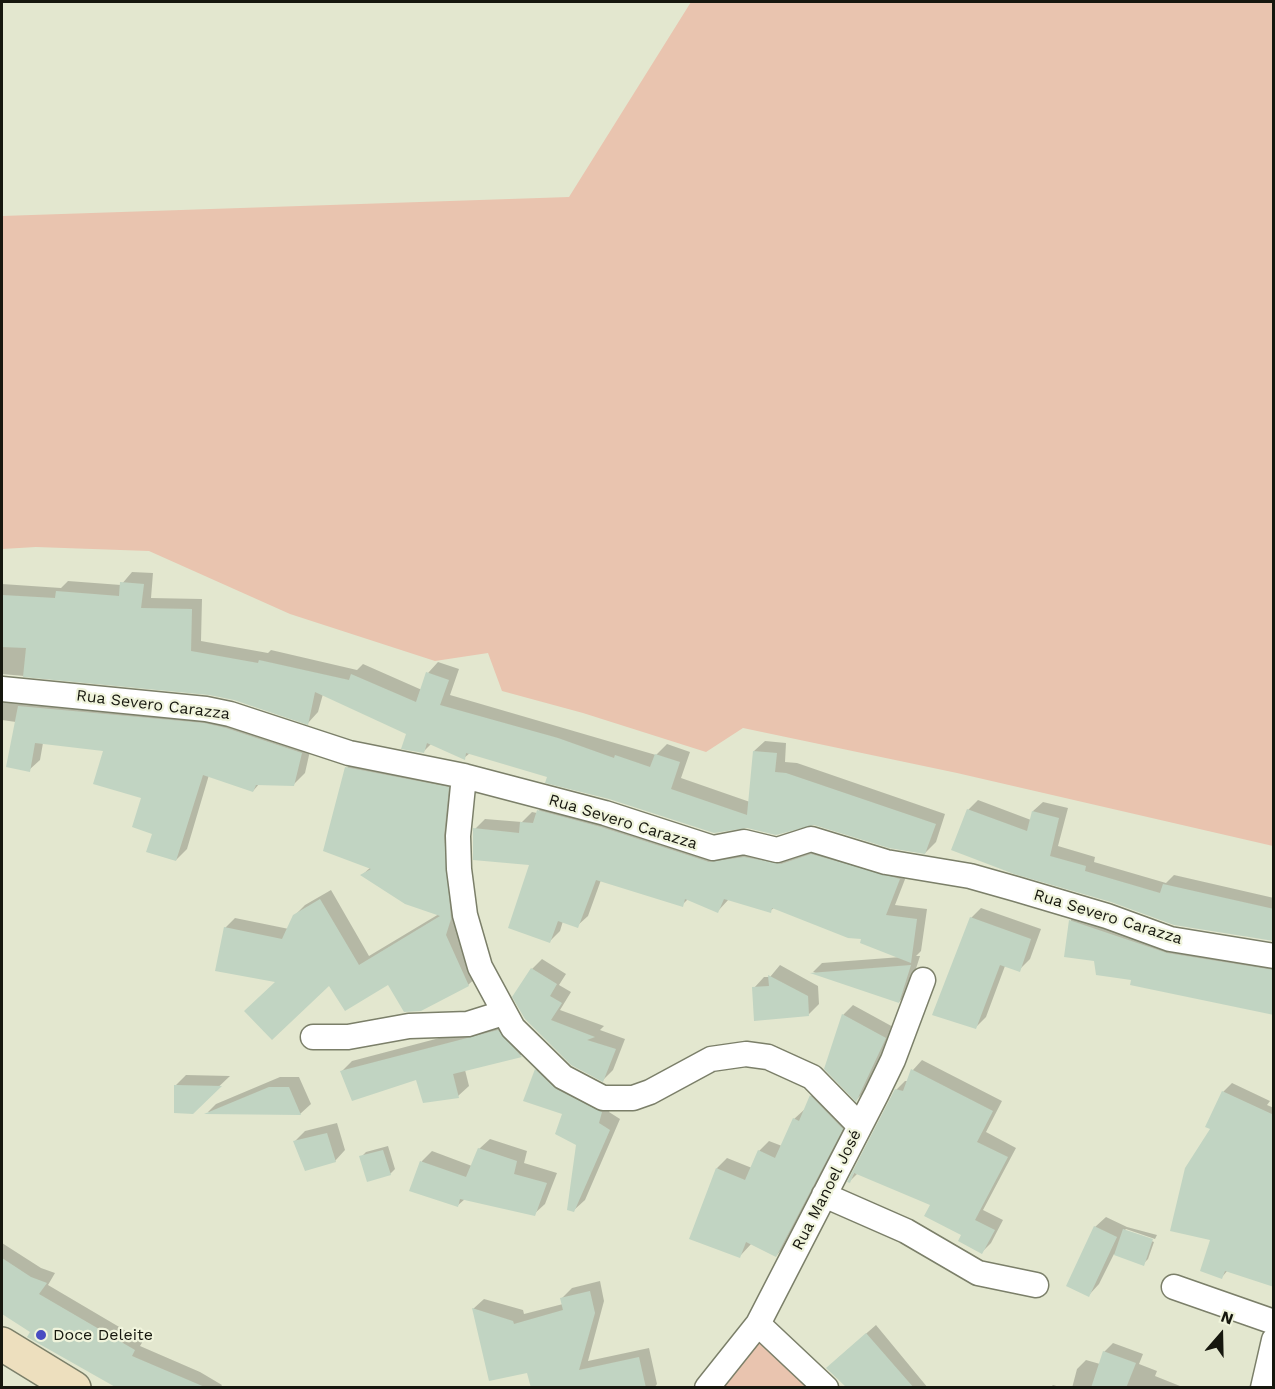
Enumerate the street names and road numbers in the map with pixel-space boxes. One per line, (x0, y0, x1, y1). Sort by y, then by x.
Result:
street label: Rua Severo Carazza (75, 686, 231, 724)
street label: Rua Severo Carazza (546, 790, 700, 854)
street label: Rua Severo Carazza (1031, 885, 1185, 949)
street label: Rua Manoel José (788, 1127, 866, 1253)

